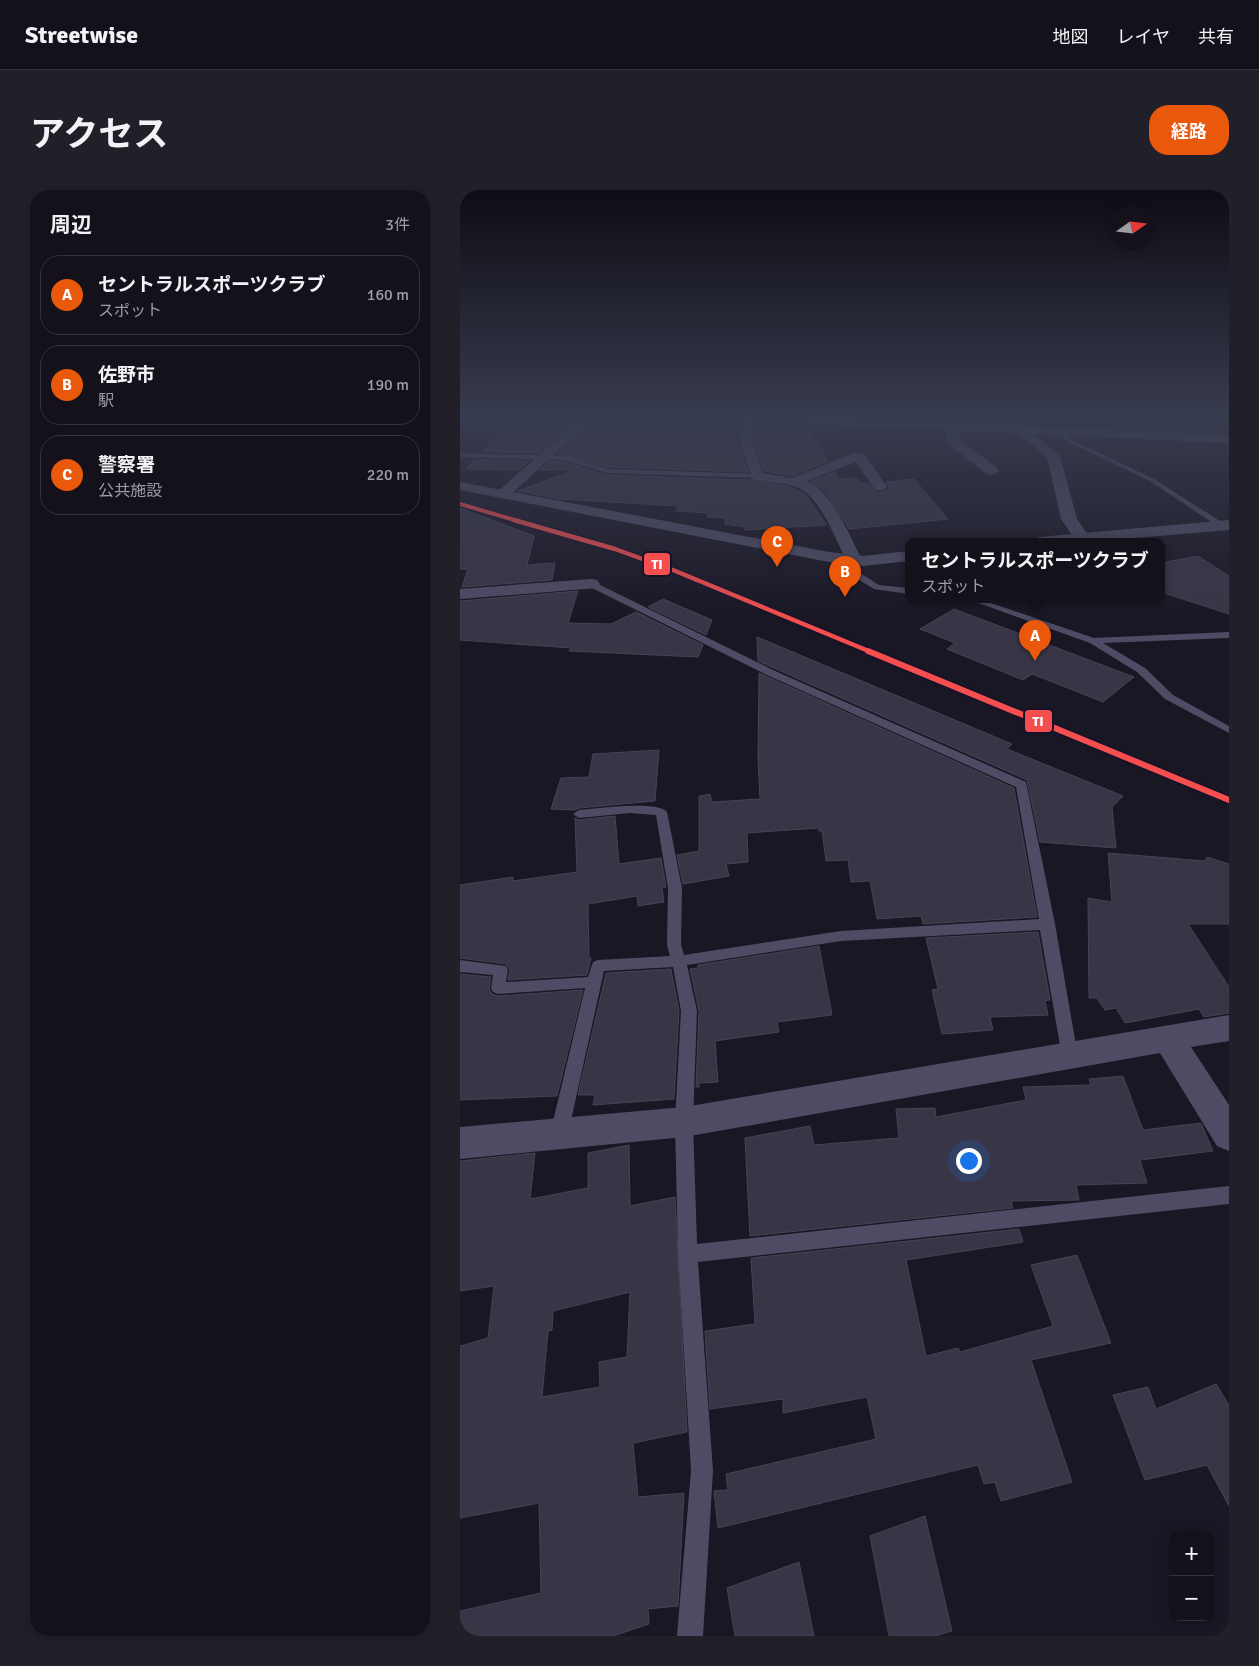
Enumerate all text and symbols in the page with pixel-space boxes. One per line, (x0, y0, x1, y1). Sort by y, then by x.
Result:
text: Streetwise (25, 20, 138, 50)
text: 地図 (1053, 26, 1089, 48)
text: レイヤ (1117, 26, 1170, 48)
text: 共有 (1198, 26, 1234, 48)
button: 経路 (1149, 105, 1229, 155)
text: アクセス (30, 113, 168, 156)
north arrow (1109, 205, 1154, 250)
text: 周辺 (50, 212, 92, 238)
text: 3件 (385, 215, 410, 235)
text: セントラルスポーツクラブ (98, 273, 326, 297)
text: A (62, 285, 72, 305)
text: 160 m (367, 285, 409, 305)
text: スポット (98, 301, 162, 321)
text: 佐野市 (98, 363, 155, 387)
text: B (62, 375, 72, 395)
text: 190 m (367, 375, 409, 395)
text: 駅 (98, 391, 114, 411)
text: 警察署 (98, 453, 155, 477)
text: C (62, 465, 72, 485)
text: 220 m (367, 465, 409, 485)
text: 公共施設 (98, 481, 162, 501)
pin: C (761, 526, 793, 567)
popup (905, 538, 1165, 603)
text: セントラルスポーツクラブ (921, 549, 1149, 573)
line badge: TI (643, 552, 671, 576)
text: TI (651, 556, 663, 573)
pin: B (829, 556, 861, 597)
text: スポット (921, 577, 985, 597)
pin: A (1019, 620, 1051, 661)
line badge: TI (1024, 709, 1053, 733)
text: TI (1032, 713, 1044, 730)
your location (956, 1148, 982, 1174)
map controls (1169, 1531, 1214, 1621)
button: + (1169, 1531, 1214, 1576)
button: − (1169, 1576, 1214, 1621)

